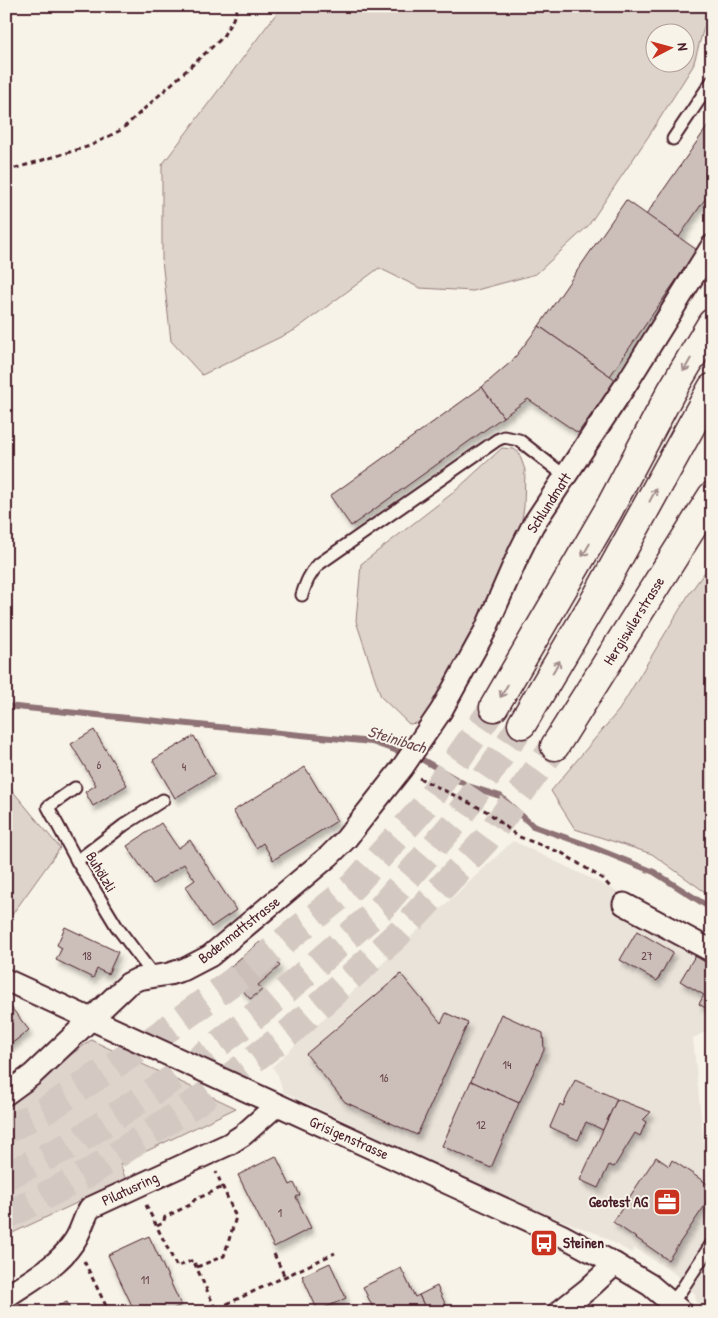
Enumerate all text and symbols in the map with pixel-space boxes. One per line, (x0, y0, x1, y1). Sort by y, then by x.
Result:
north arrow (646, 22, 696, 72)
text: N (674, 42, 693, 52)
one-way arrow (682, 357, 692, 371)
street label: Schlundmatt (521, 468, 576, 537)
one-way arrow (649, 488, 658, 503)
one-way arrow (580, 543, 590, 557)
street label: Hergiswilerstrasse (598, 572, 669, 669)
one-way arrow (551, 661, 561, 675)
one-way arrow (498, 683, 508, 697)
water label: Steinibach (365, 720, 430, 759)
house number: 6 (97, 756, 102, 773)
house number: 4 (182, 758, 187, 775)
street label: Buhölzli (81, 848, 122, 896)
street label: Bodenmattstrasse (193, 891, 284, 968)
house number: 18 (82, 947, 92, 964)
house number: 27 (641, 947, 653, 964)
house number: 14 (503, 1056, 512, 1073)
house number: 16 (379, 1069, 389, 1086)
street label: Grisigenstrasse (306, 1111, 392, 1164)
house number: 12 (476, 1116, 486, 1133)
street label: Pilatusring (98, 1166, 162, 1211)
office icon: Geotest AG (652, 1187, 682, 1217)
place label: Geotest AG (589, 1191, 649, 1212)
house number: 1 (278, 1204, 282, 1221)
bus stop icon: Steinen (529, 1228, 559, 1258)
place label: Steinen (563, 1232, 604, 1253)
house number: 11 (141, 1271, 149, 1288)

